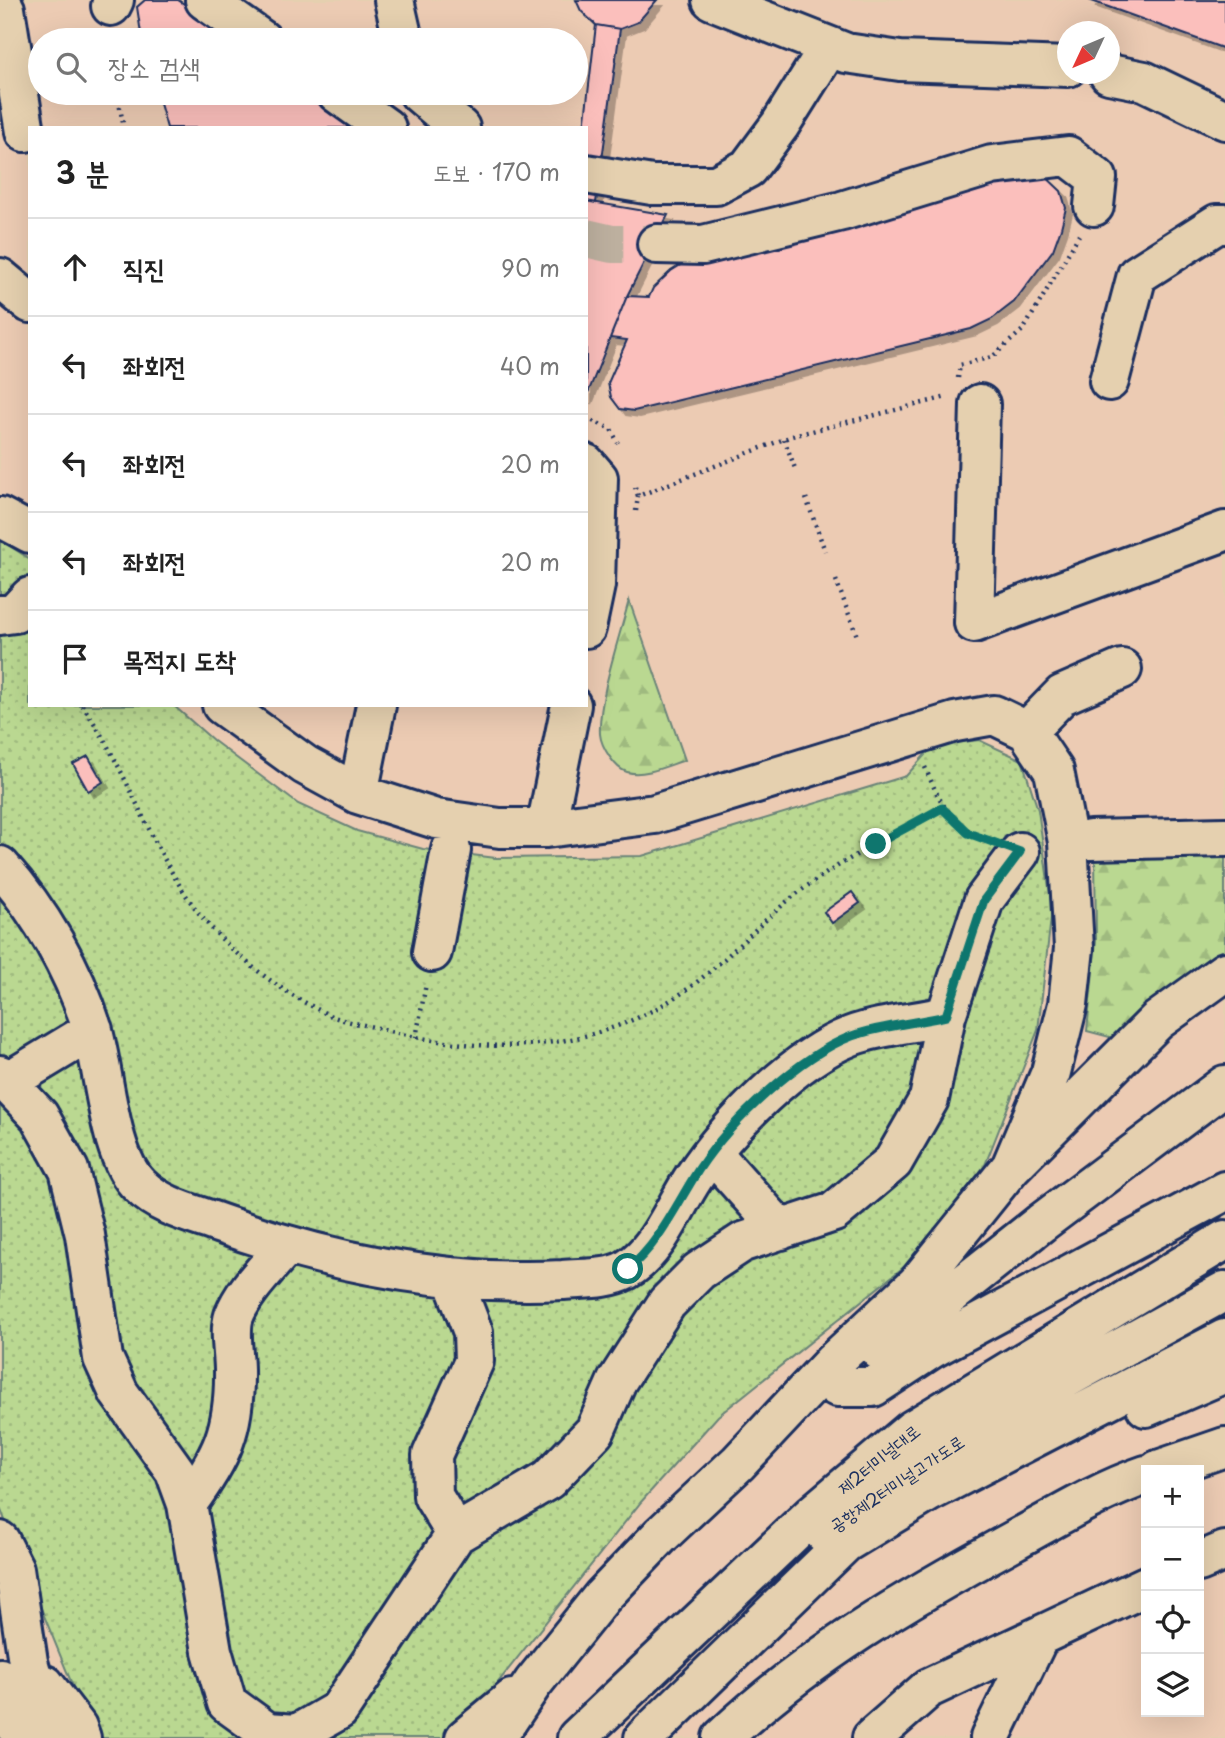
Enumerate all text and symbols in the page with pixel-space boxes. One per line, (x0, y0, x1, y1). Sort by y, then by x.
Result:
north arrow (1057, 21, 1120, 84)
search box (28, 28, 588, 105)
text: 장소 검색 (108, 47, 200, 86)
icon: search (52, 48, 90, 86)
text: 3 분 (56, 149, 109, 194)
text: 도보 · 170 m (433, 154, 560, 189)
icon: ahead (56, 248, 94, 286)
text: 직진 (123, 248, 165, 287)
text: 90 m (501, 250, 560, 285)
icon: left (56, 346, 94, 384)
text: 좌회전 (123, 346, 186, 385)
text: 40 m (500, 348, 560, 383)
icon: left (56, 444, 94, 482)
text: 좌회전 (123, 444, 186, 483)
text: 20 m (501, 446, 560, 481)
icon: left (56, 542, 94, 580)
text: 좌회전 (123, 542, 186, 581)
text: 20 m (501, 544, 560, 579)
icon: arrive (56, 640, 94, 678)
text: 목적지 도착 (123, 640, 236, 679)
route end (860, 828, 891, 859)
route start (612, 1253, 643, 1284)
street label: 제2터미널대로 (831, 1417, 925, 1501)
street label: 공항제2터미널고가도로 (823, 1428, 969, 1538)
map controls (1141, 1465, 1204, 1717)
button: + (1141, 1465, 1204, 1528)
button: − (1141, 1528, 1204, 1591)
button: locate (1141, 1591, 1204, 1654)
button: layers (1141, 1654, 1204, 1717)

